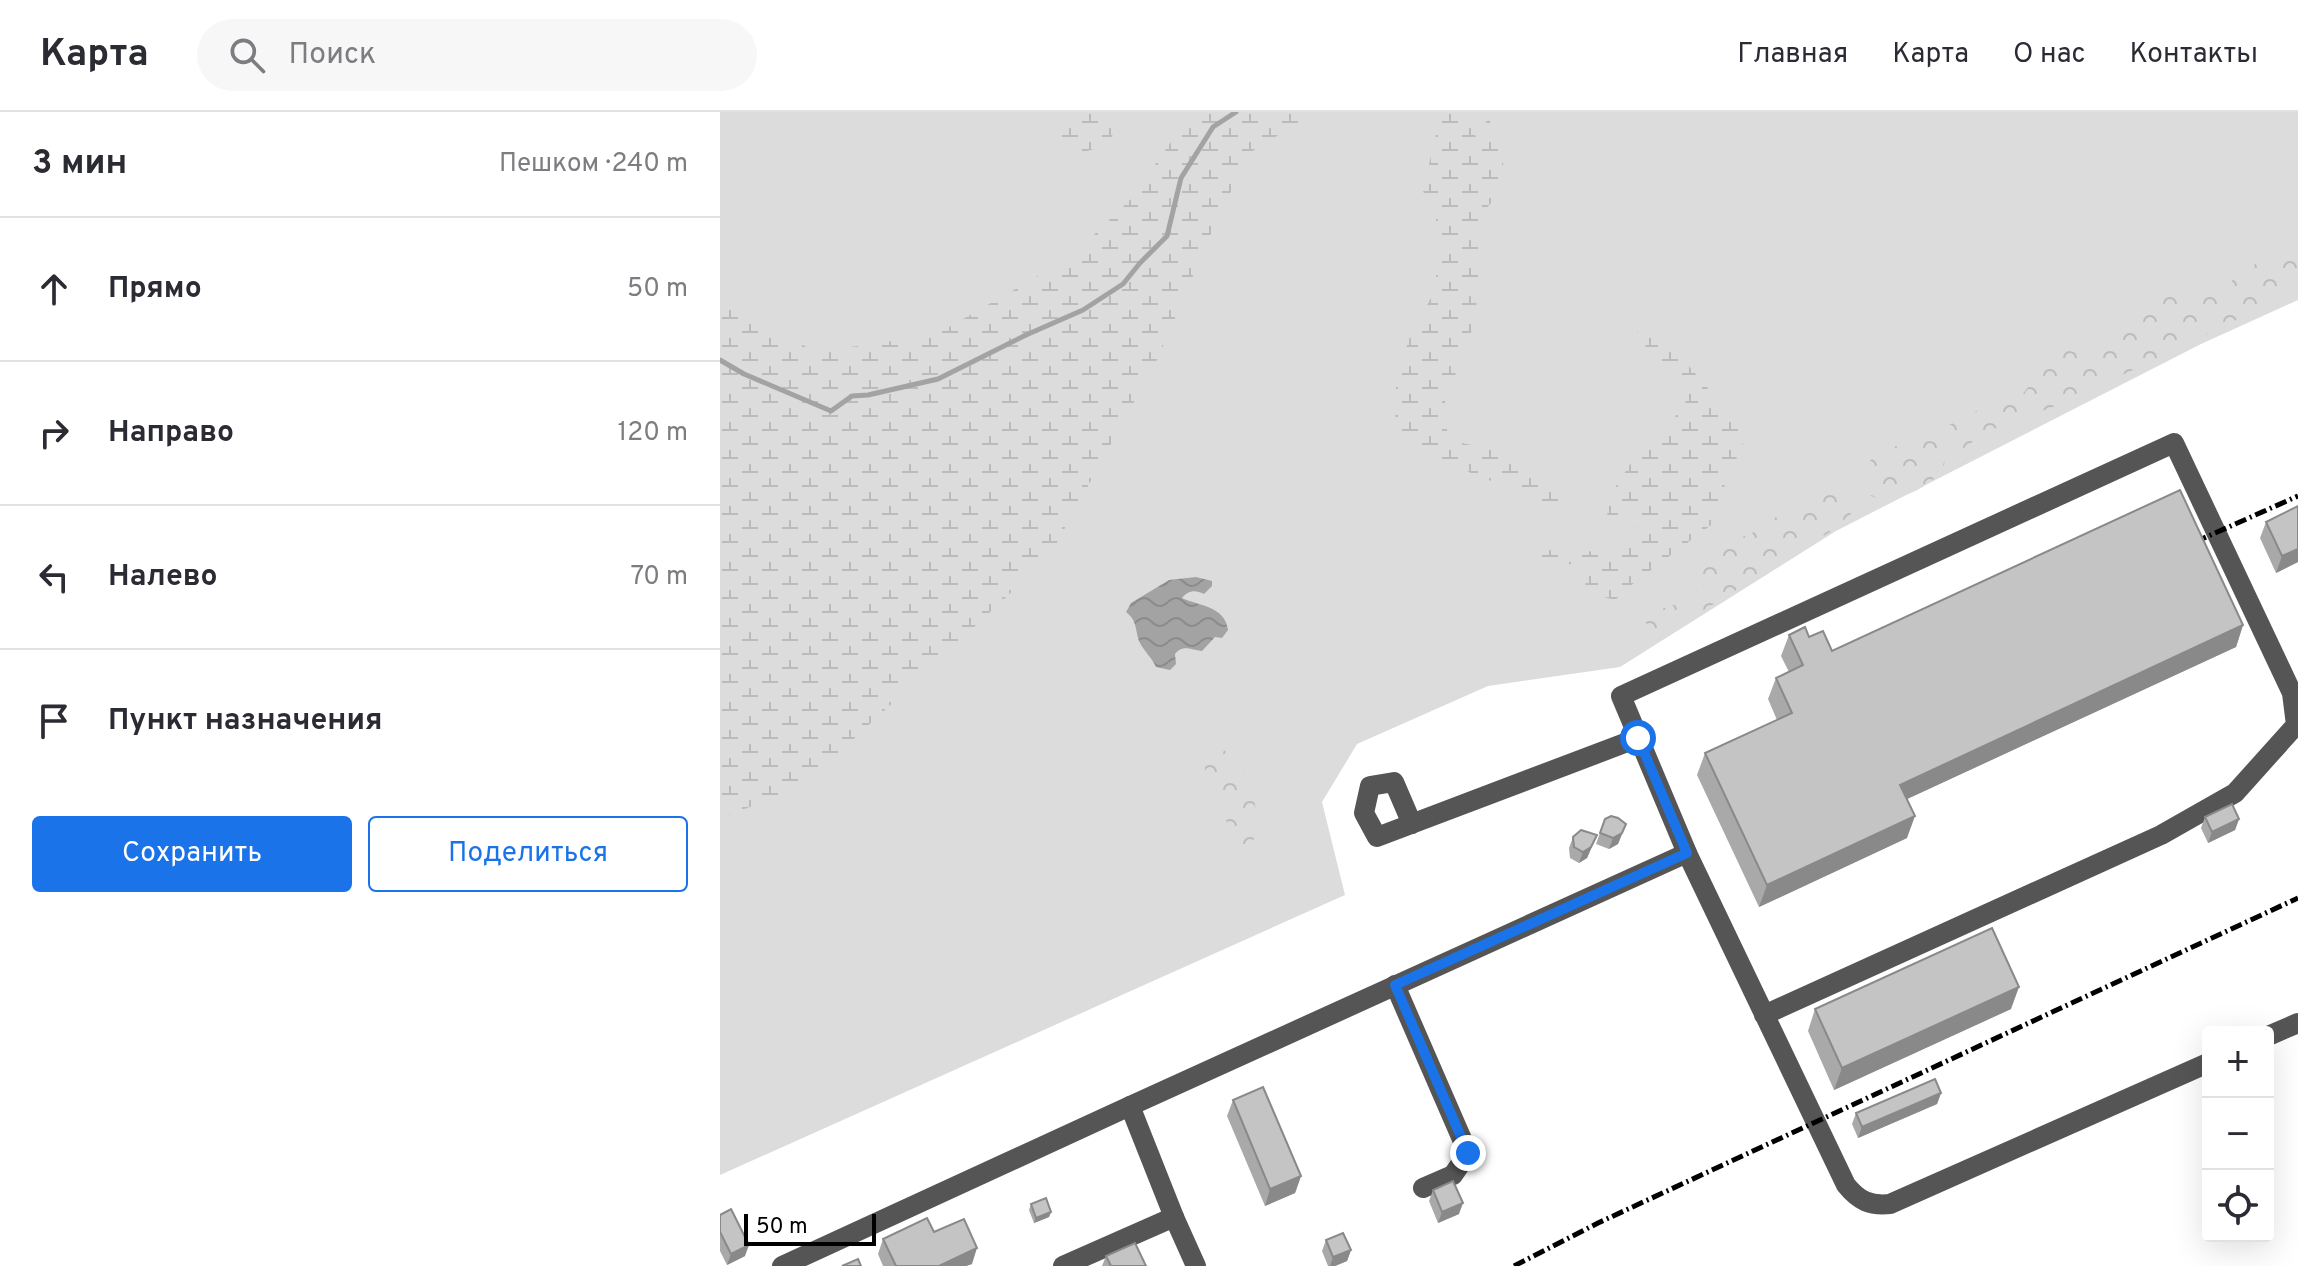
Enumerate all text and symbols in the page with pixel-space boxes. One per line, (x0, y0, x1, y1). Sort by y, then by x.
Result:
search box (197, 19, 757, 91)
text: Карта (40, 31, 149, 80)
icon: search (225, 33, 269, 77)
text: Поиск (289, 37, 376, 74)
text: Главная (1737, 37, 1848, 73)
text: Карта (1892, 37, 1969, 73)
text: О нас (2013, 37, 2086, 73)
text: Контакты (2130, 37, 2258, 73)
text: 3 мин (32, 143, 127, 186)
text: Пешком · 240 m (499, 148, 688, 181)
icon: ahead (32, 267, 76, 311)
text: Прямо (108, 271, 202, 308)
text: 50 m (627, 273, 688, 306)
icon: right (32, 411, 76, 455)
text: Направо (108, 415, 234, 452)
text: 120 m (618, 417, 688, 450)
icon: left (32, 555, 76, 599)
text: Налево (108, 559, 217, 596)
text: 70 m (630, 561, 688, 594)
icon: arrive (32, 699, 76, 743)
text: Пункт назначения (108, 703, 382, 740)
route start (1620, 720, 1656, 756)
button: Сохранить (32, 816, 352, 892)
button: Поделиться (368, 816, 688, 892)
map controls (2202, 1026, 2274, 1242)
button: + (2202, 1026, 2274, 1098)
button: − (2202, 1098, 2274, 1170)
route end (1450, 1135, 1486, 1171)
button: locate (2202, 1170, 2274, 1242)
scale bar (744, 1210, 876, 1246)
text: 50 m (756, 1214, 808, 1241)

